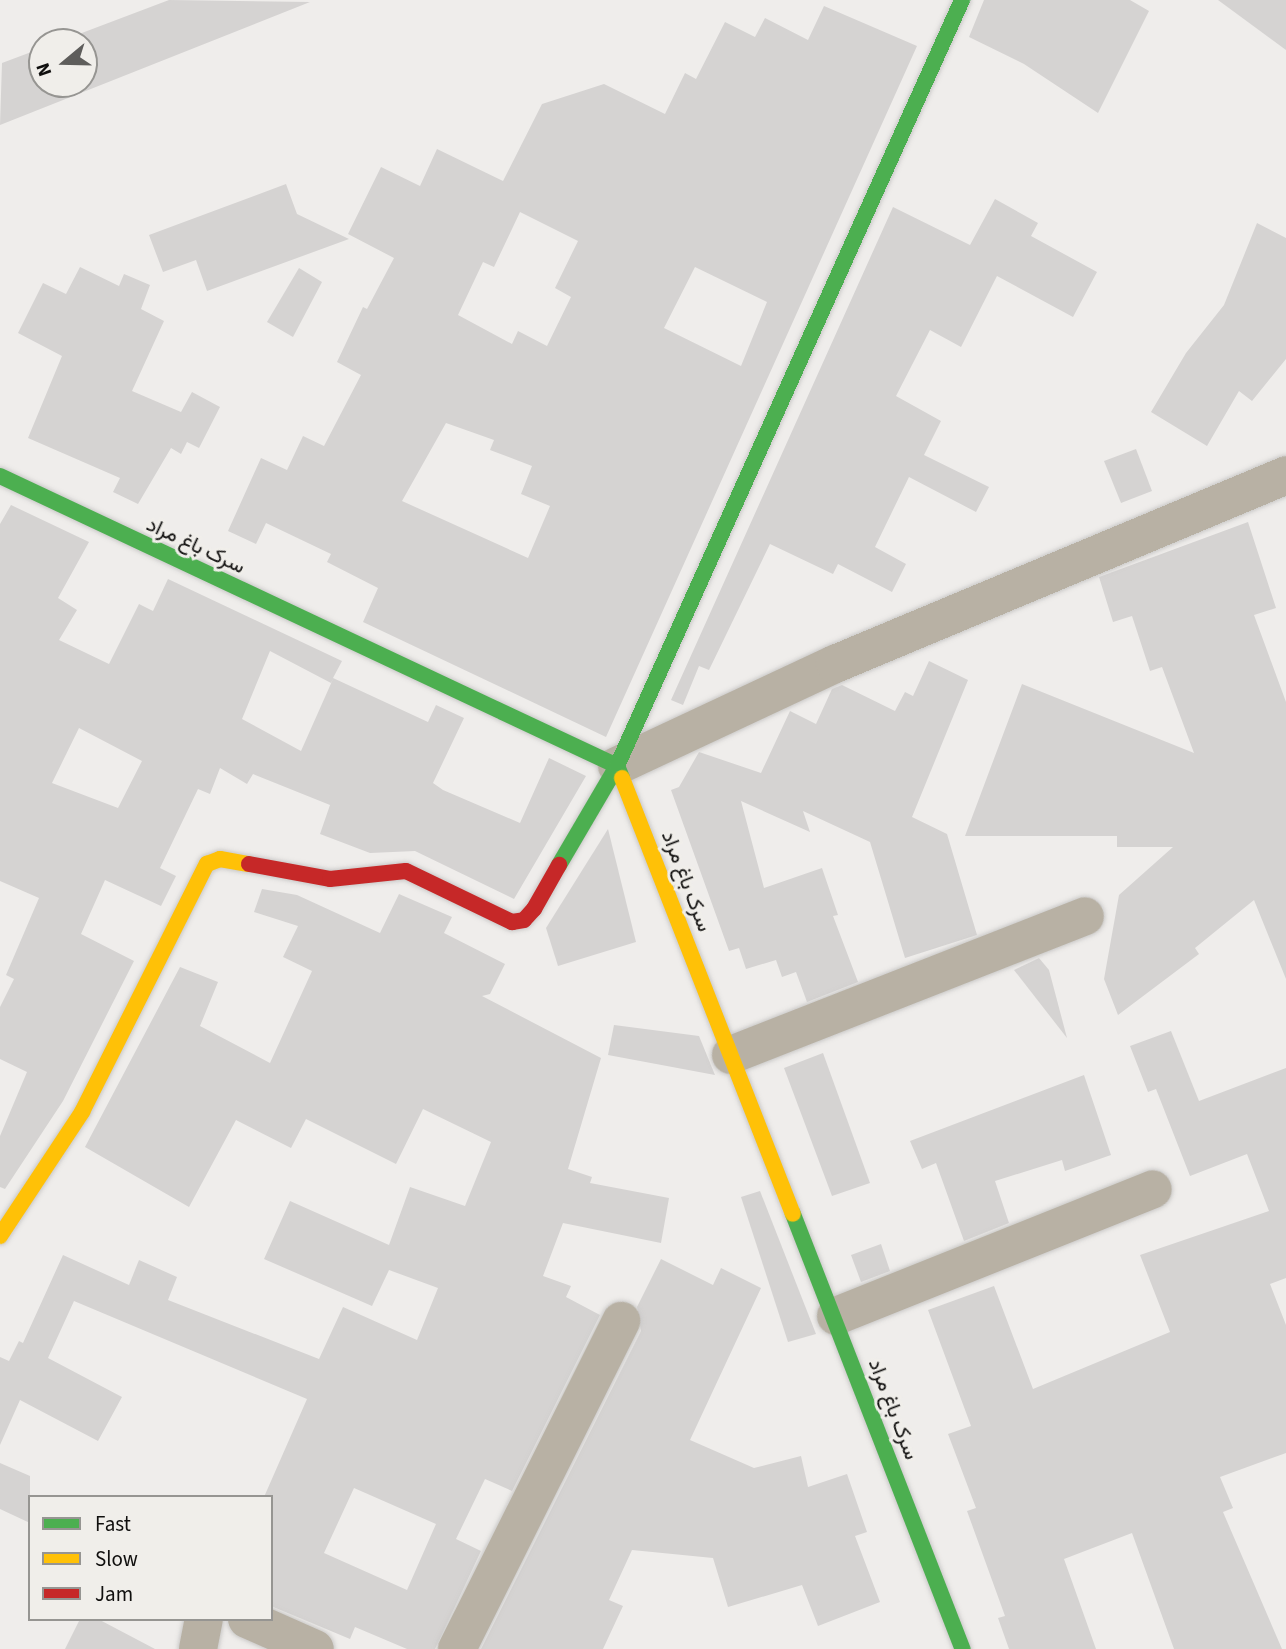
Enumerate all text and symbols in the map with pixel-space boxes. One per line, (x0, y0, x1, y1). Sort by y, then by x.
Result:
north arrow (28, 28, 98, 98)
text: N (30, 59, 59, 80)
street label: سرک باغ مراد (143, 511, 249, 579)
street label: سرک باغ مراد (656, 827, 718, 935)
street label: سرک باغ مراد (863, 1355, 925, 1463)
legend (28, 1495, 273, 1621)
text: Fast (95, 1509, 131, 1539)
text: Slow (95, 1544, 138, 1574)
text: Jam (95, 1579, 133, 1609)

